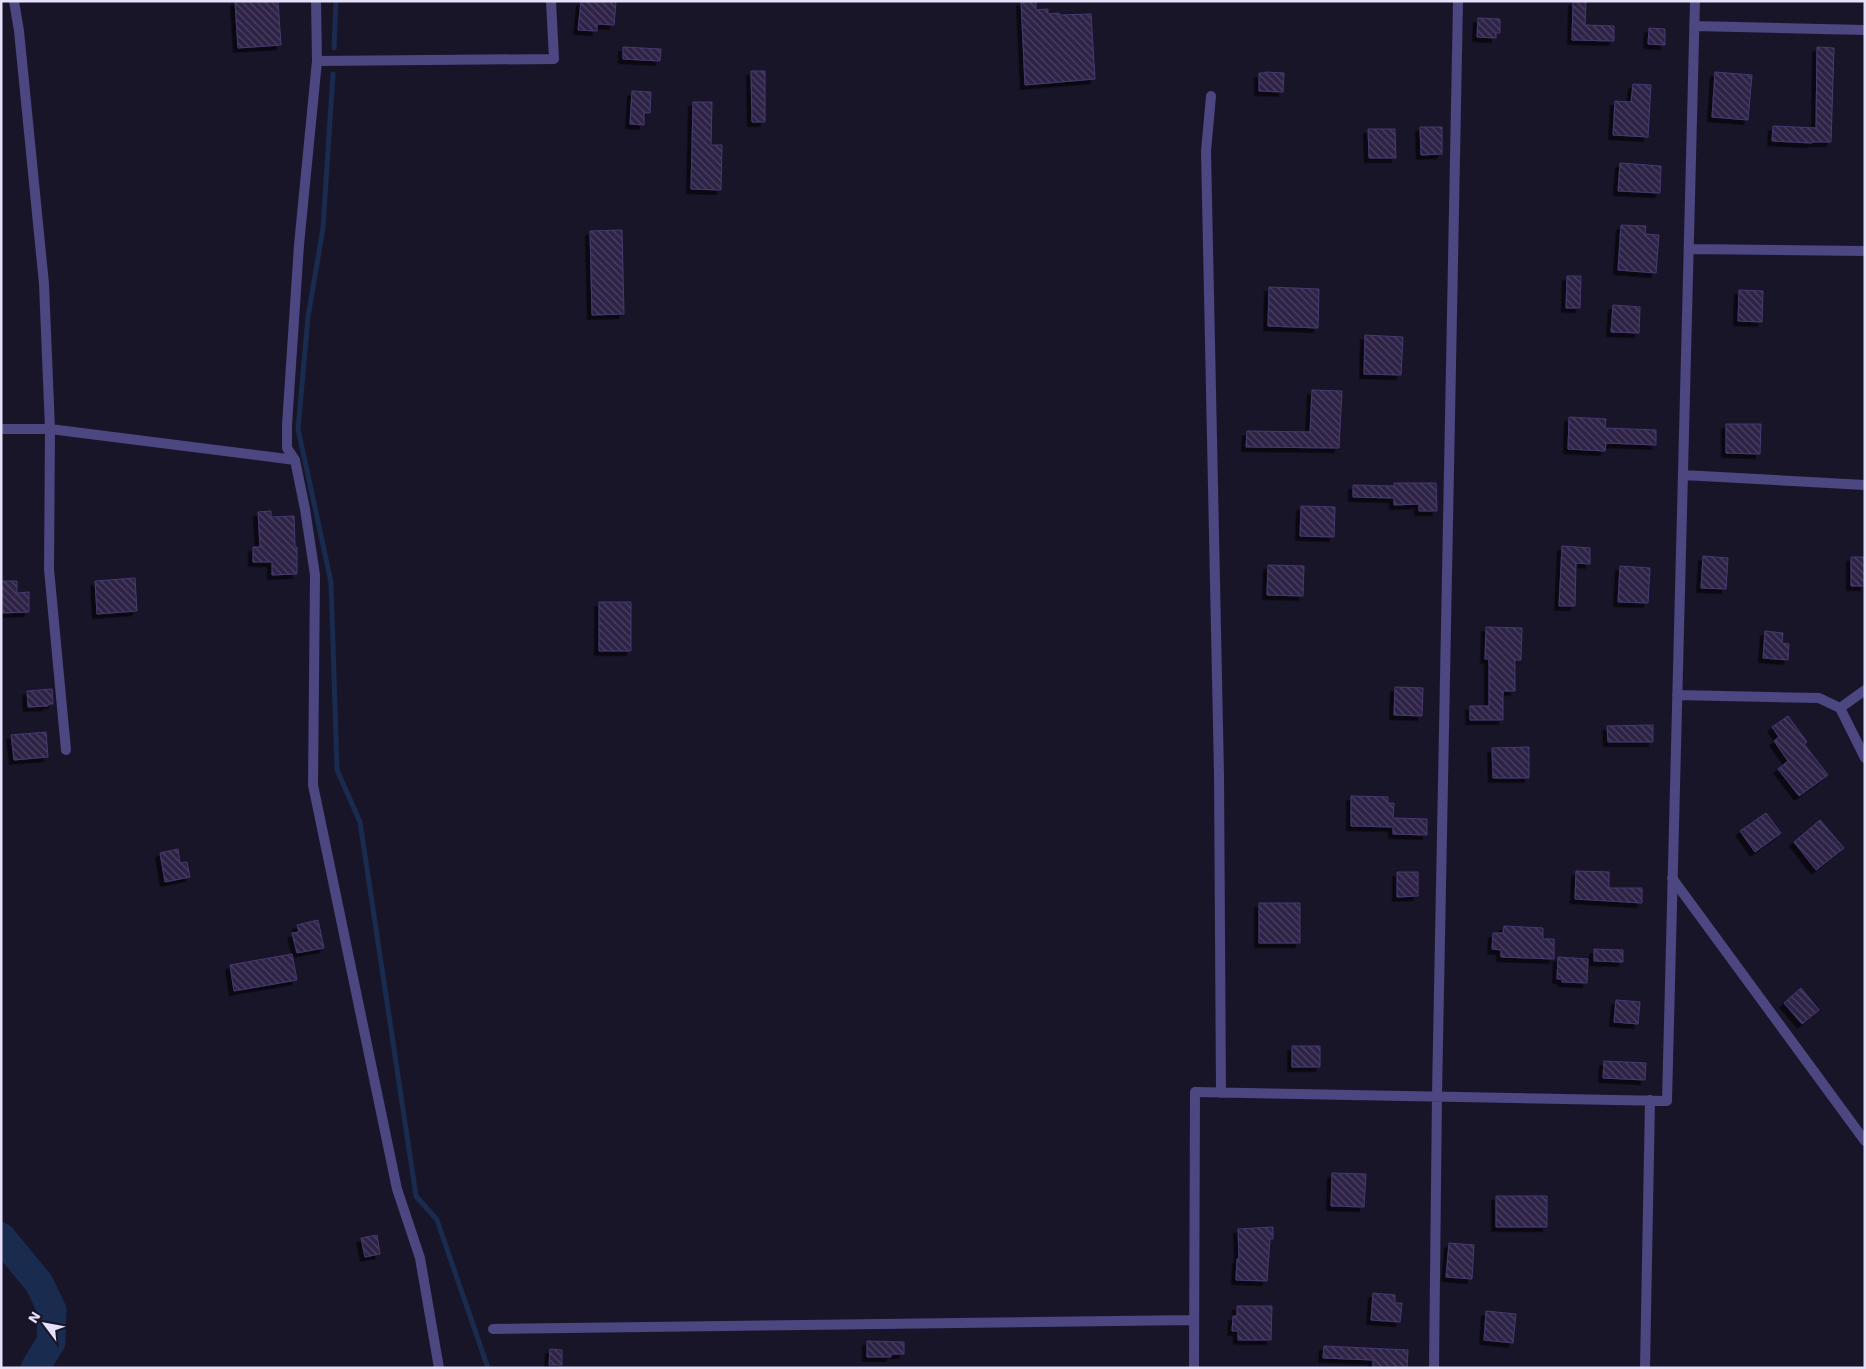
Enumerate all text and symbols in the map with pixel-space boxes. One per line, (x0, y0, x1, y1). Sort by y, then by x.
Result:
north arrow (20, 1299, 70, 1349)
text: N (24, 1308, 44, 1326)

